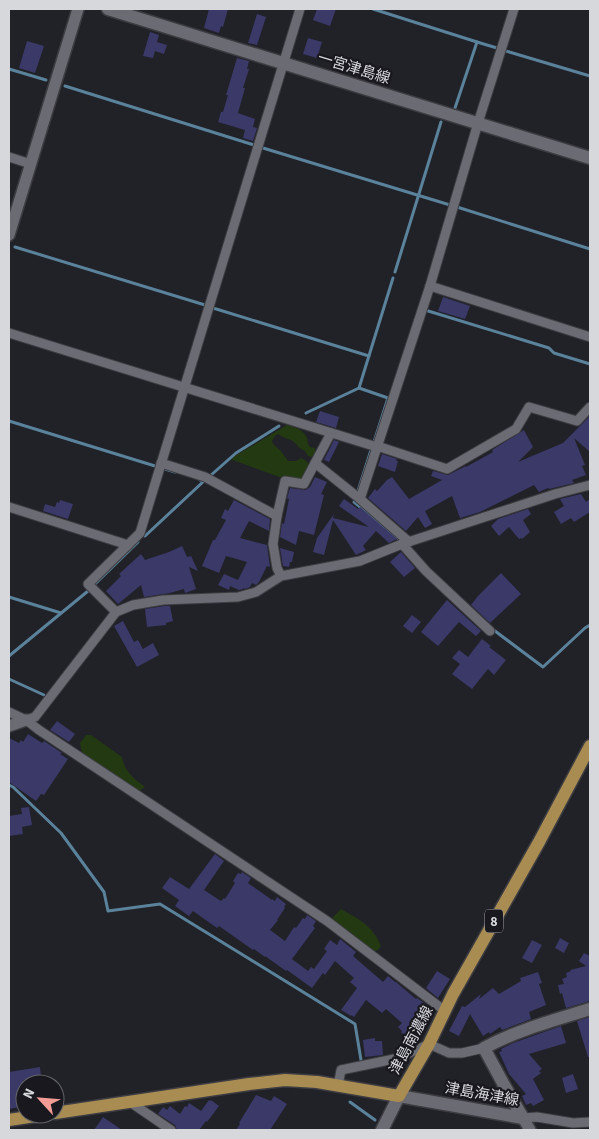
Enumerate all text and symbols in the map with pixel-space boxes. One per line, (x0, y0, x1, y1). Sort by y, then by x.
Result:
street label: 一宮津島線 (315, 47, 393, 89)
road number: 8 (485, 909, 503, 932)
street label: 津島南濃線 (385, 1002, 438, 1078)
north arrow (15, 1074, 65, 1124)
street label: 津島海津線 (443, 1078, 521, 1111)
text: N (18, 1085, 40, 1102)

